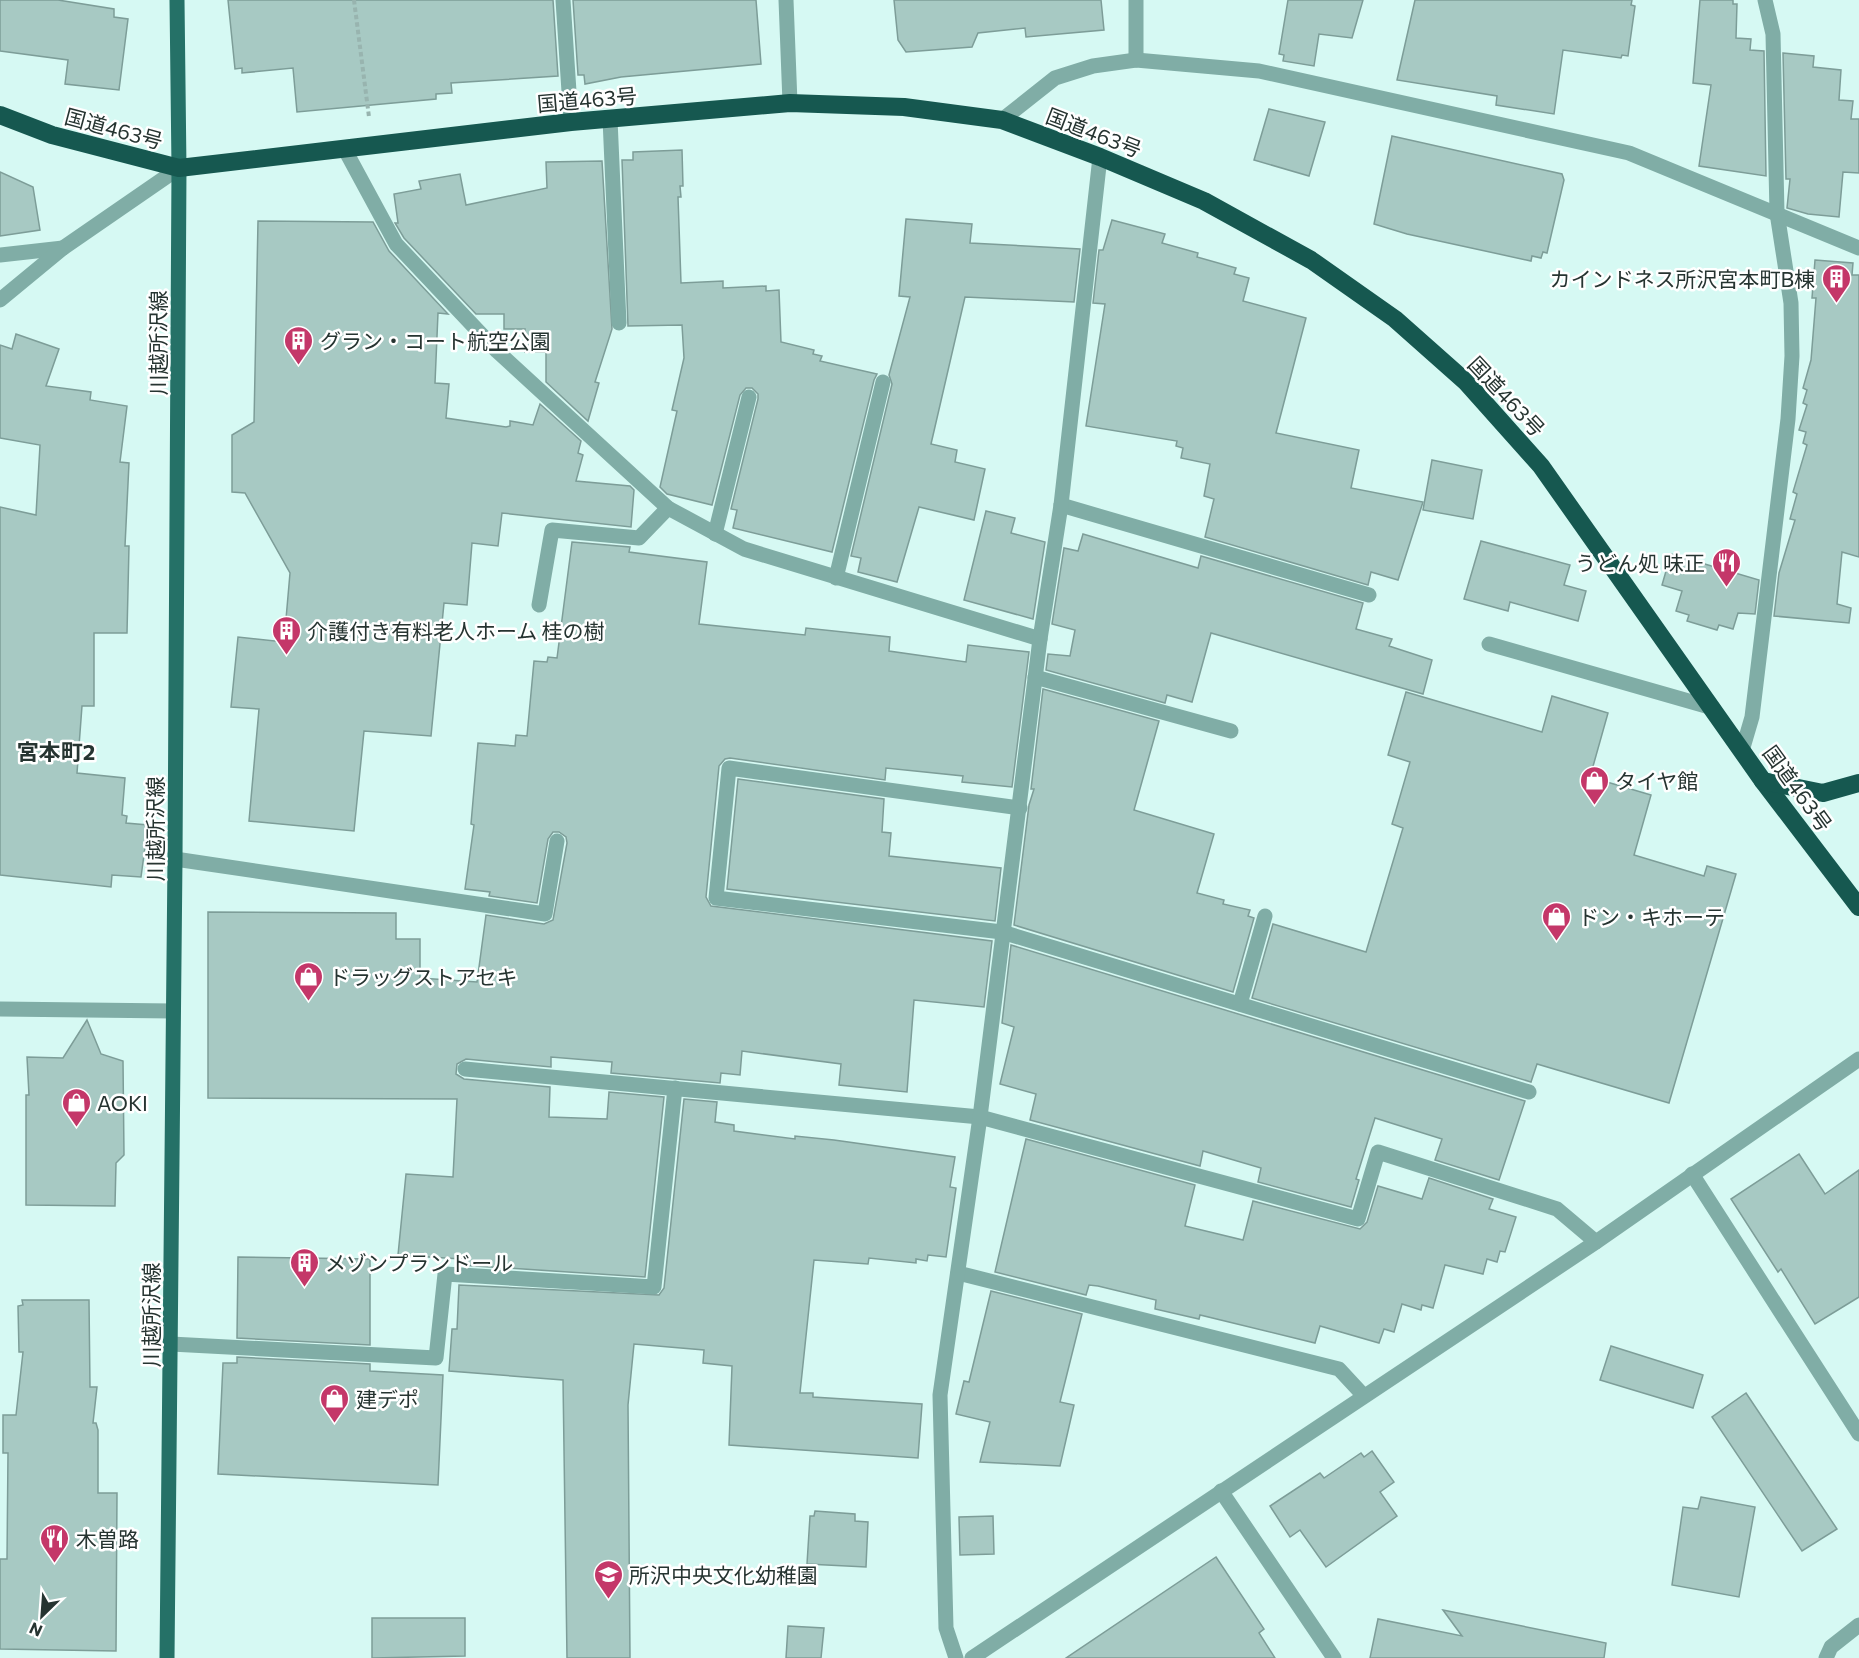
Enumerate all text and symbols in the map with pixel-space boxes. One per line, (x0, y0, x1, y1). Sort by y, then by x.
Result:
street label: 国道463号 (536, 82, 638, 116)
street label: 国道463号 (1043, 102, 1145, 162)
street label: 国道463号 (62, 103, 166, 153)
building icon: カインドネス所沢宮本町B棟 (1820, 262, 1852, 304)
place label: カインドネス所沢宮本町B棟 (1549, 266, 1815, 291)
street label: 川越所沢線 (145, 291, 170, 396)
building icon: グラン・コート航空公園 (283, 324, 315, 366)
place label: グラン・コート航空公園 (320, 328, 551, 353)
street label: 国道463号 (1464, 351, 1550, 441)
restaurant icon: うどん処 味正 (1710, 546, 1742, 588)
place label: うどん処 味正 (1575, 550, 1705, 575)
building icon: 介護付き有料老人ホーム 桂の樹 (270, 614, 302, 656)
place label: 介護付き有料老人ホーム 桂の樹 (307, 618, 604, 643)
district label: 宮本町2 (17, 738, 95, 765)
street label: 国道463号 (1758, 740, 1838, 836)
shop icon: タイヤ館 (1578, 764, 1610, 806)
place label: タイヤ館 (1615, 768, 1698, 793)
street label: 川越所沢線 (142, 777, 167, 882)
shop icon: ドン・キホーテ (1541, 900, 1573, 942)
place label: ドン・キホーテ (1578, 904, 1725, 929)
shop icon: ドラッグストアセキ (292, 960, 324, 1002)
place label: ドラッグストアセキ (329, 964, 518, 989)
shop icon: AOKI (60, 1086, 92, 1128)
place label: AOKI (97, 1090, 148, 1115)
building icon: メゾンプランドール (288, 1246, 320, 1288)
place label: メゾンプランドール (325, 1250, 513, 1275)
street label: 川越所沢線 (138, 1263, 163, 1368)
shop icon: 建デポ (319, 1382, 351, 1424)
place label: 建デポ (356, 1386, 419, 1411)
restaurant icon: 木曽路 (39, 1522, 71, 1564)
place label: 木曽路 (76, 1526, 139, 1551)
school or university icon: 所沢中央文化幼稚園 (592, 1558, 624, 1600)
place label: 所沢中央文化幼稚園 (629, 1562, 818, 1587)
north arrow (12, 1586, 72, 1646)
text: N (26, 1619, 45, 1641)

